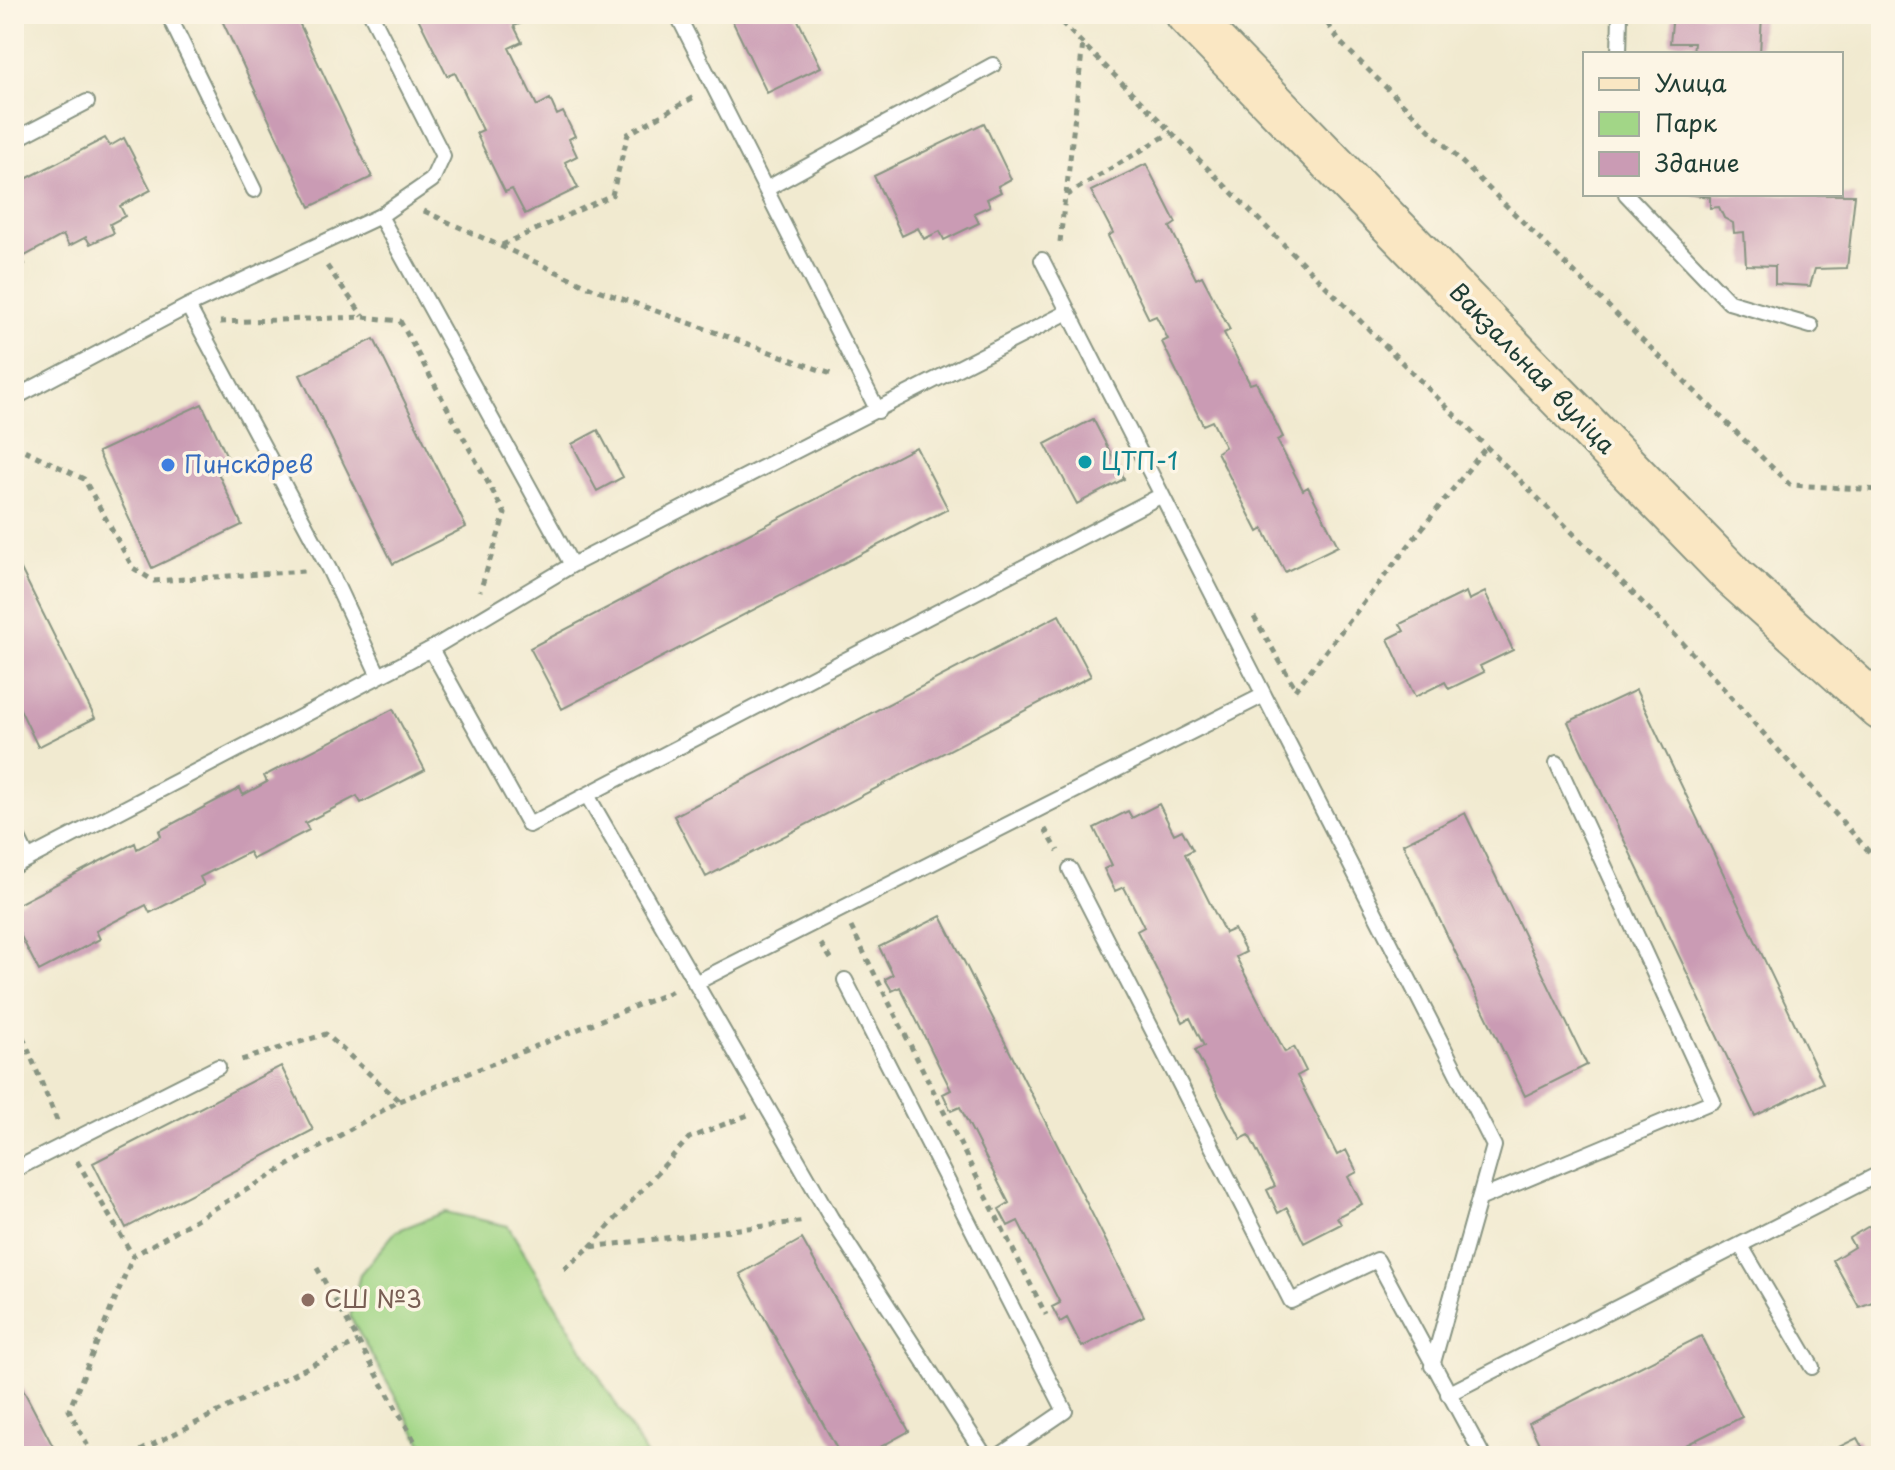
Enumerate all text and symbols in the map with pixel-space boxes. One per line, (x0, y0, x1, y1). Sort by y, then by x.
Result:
legend (1583, 52, 1843, 196)
text: Улица (1655, 64, 1727, 100)
text: Парк (1655, 104, 1718, 140)
text: Здание (1655, 144, 1740, 180)
street label: Вакзальная вуліца (1442, 274, 1625, 462)
place label: ЦТП-1 (1101, 442, 1178, 478)
place label: Пинскдрев (184, 445, 313, 481)
marker: ЦТП-1 (1076, 453, 1094, 471)
marker: Пинскдрев (159, 456, 177, 474)
place label: СШ №3 (324, 1280, 422, 1316)
marker: СШ №3 (299, 1291, 317, 1309)

